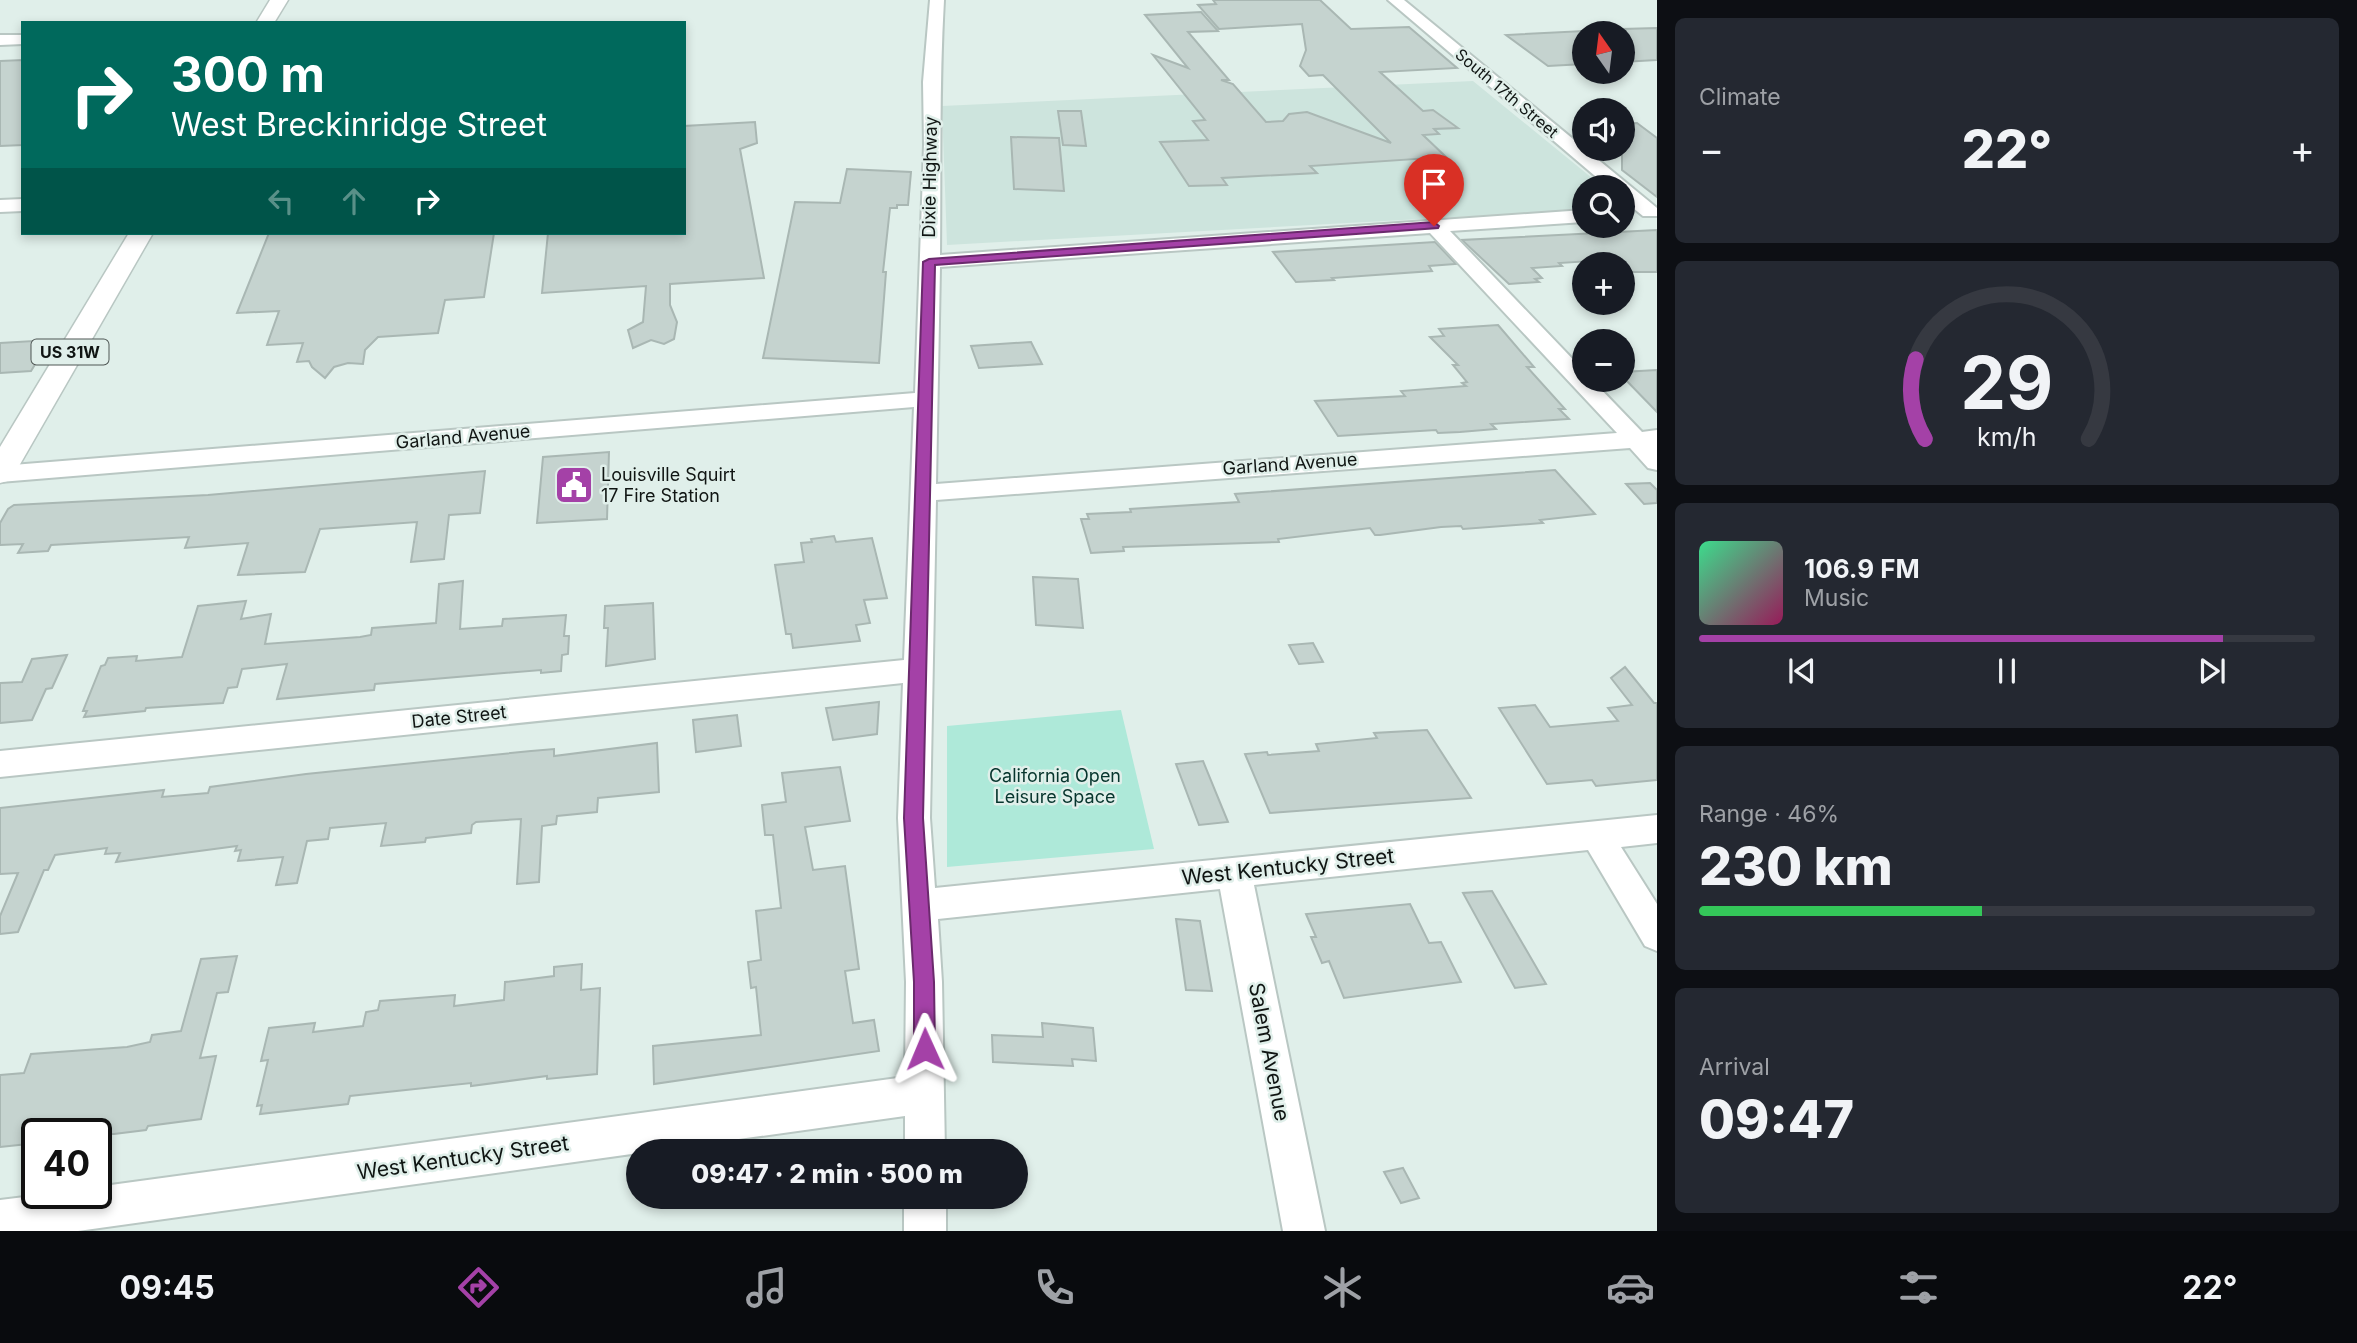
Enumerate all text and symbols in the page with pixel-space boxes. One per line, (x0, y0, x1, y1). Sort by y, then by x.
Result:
north arrow (1572, 21, 1634, 84)
map controls (1572, 21, 1635, 392)
street label: South 17th Street (1451, 44, 1563, 142)
text: 300 m (171, 45, 325, 104)
icon: right (56, 49, 147, 140)
text: Climate (1699, 83, 1781, 111)
button: sound (1572, 98, 1635, 161)
text: West Breckinridge Street (171, 105, 547, 144)
street label: Dixie Highway (918, 116, 941, 238)
text: 22° (1962, 118, 2052, 181)
text: − (1699, 126, 1724, 172)
text: + (2290, 126, 2315, 172)
pin (1404, 154, 1464, 226)
icon: arrive (1415, 165, 1453, 203)
button: search (1572, 175, 1635, 238)
icon: left (262, 182, 300, 220)
icon: ahead (335, 182, 373, 220)
icon: right (408, 182, 446, 220)
button: + (1572, 252, 1635, 315)
button: − (1572, 329, 1635, 392)
text: 29 (1960, 338, 2054, 427)
road number: US 31W (32, 340, 108, 364)
street label: Garland Avenue (395, 420, 531, 453)
text: km/h (1977, 422, 2037, 452)
street label: Garland Avenue (1222, 448, 1358, 479)
public building icon: Louisville Squirt 17 Fire Station (553, 464, 595, 506)
place label: Louisville Squirt 17 Fire Station (601, 464, 736, 506)
text: 106.9 FM (1804, 553, 1920, 584)
text: Music (1804, 584, 1869, 612)
icon: previous (1783, 652, 1821, 690)
icon: pause (1988, 652, 2026, 690)
icon: next (2193, 652, 2231, 690)
street label: Date Street (411, 701, 507, 732)
park label: California Open Leisure Space (989, 765, 1121, 807)
text: Range · 46% (1699, 800, 1839, 828)
text: 230 km (1699, 835, 1893, 898)
street label: West Kentucky Street (1181, 843, 1396, 890)
street label: Salem Avenue (1244, 980, 1295, 1123)
position arrow (888, 1012, 962, 1086)
text: Arrival (1699, 1053, 1770, 1081)
text: 09:47 (1699, 1088, 1854, 1151)
speed limit sign: 40 (21, 1118, 112, 1209)
street label: West Kentucky Street (356, 1130, 570, 1185)
text: 09:47 · 2 min · 500 m (691, 1158, 963, 1189)
icon: directions (454, 1263, 503, 1312)
icon: music (742, 1263, 791, 1312)
icon: phone (1030, 1263, 1079, 1312)
icon: climate (1318, 1263, 1367, 1312)
icon: car (1606, 1263, 1655, 1312)
icon: filters (1894, 1263, 1943, 1312)
text: 09:45 (120, 1268, 215, 1307)
text: 22° (2182, 1268, 2237, 1307)

